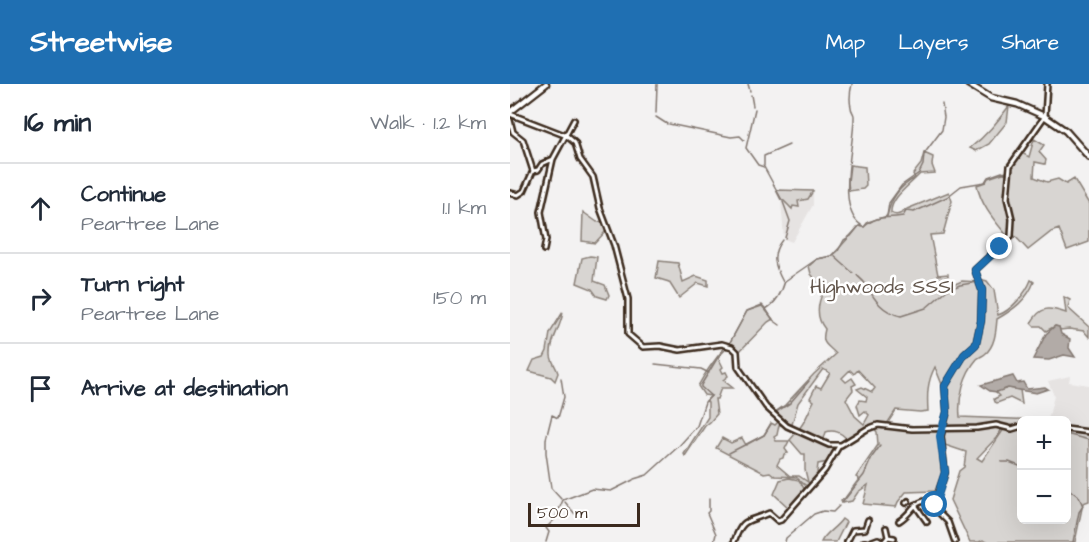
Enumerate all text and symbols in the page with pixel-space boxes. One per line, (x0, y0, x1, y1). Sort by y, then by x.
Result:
text: Streetwise (30, 23, 172, 62)
text: Map (825, 28, 865, 57)
text: Layers (898, 28, 968, 57)
text: Share (1001, 28, 1059, 57)
text: 16 min (24, 105, 91, 141)
text: Walk · 1.2 km (370, 109, 486, 137)
text: Continue (81, 179, 166, 210)
icon: ahead (24, 192, 57, 225)
text: 1.1 km (442, 194, 486, 222)
text: Peartree Lane (81, 210, 219, 238)
route end (986, 233, 1012, 259)
text: Turn right (81, 269, 184, 300)
park label: Highwoods SSSI (810, 273, 954, 302)
icon: right (24, 282, 57, 315)
text: 150 m (433, 284, 486, 312)
text: Peartree Lane (81, 300, 219, 328)
icon: arrive (24, 372, 57, 405)
text: Arrive at destination (81, 373, 288, 404)
map controls (1017, 416, 1071, 524)
button: + (1017, 416, 1071, 470)
button: − (1017, 470, 1071, 524)
route start (921, 491, 947, 517)
scale bar (528, 500, 640, 528)
text: 500 m (537, 502, 587, 524)

